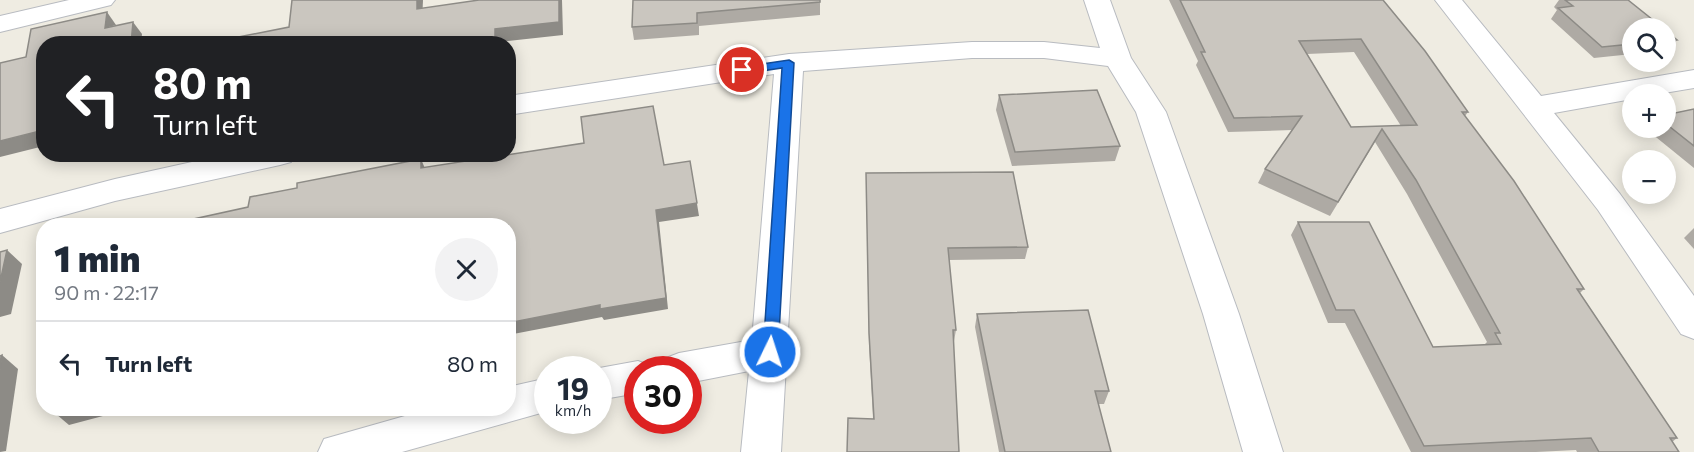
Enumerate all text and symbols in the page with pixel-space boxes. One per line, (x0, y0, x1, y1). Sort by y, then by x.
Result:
map controls (1622, 18, 1676, 204)
button: search (1622, 18, 1676, 72)
pin (716, 44, 767, 95)
icon: arrive (725, 53, 758, 86)
text: 80 m (153, 56, 252, 108)
icon: left (54, 60, 132, 138)
button: + (1622, 84, 1676, 138)
text: Turn left (153, 108, 257, 141)
button: − (1622, 150, 1676, 204)
text: 1 min (54, 235, 140, 279)
button: close (435, 238, 498, 301)
text: 90 m · 22:17 (54, 280, 159, 304)
position arrow (738, 320, 802, 384)
icon: left (54, 347, 87, 380)
text: Turn left (105, 350, 192, 377)
text: 80 m (447, 350, 498, 377)
speed limit sign: 30 (624, 356, 702, 434)
text: 19 (557, 369, 589, 406)
text: km/h (555, 401, 591, 419)

